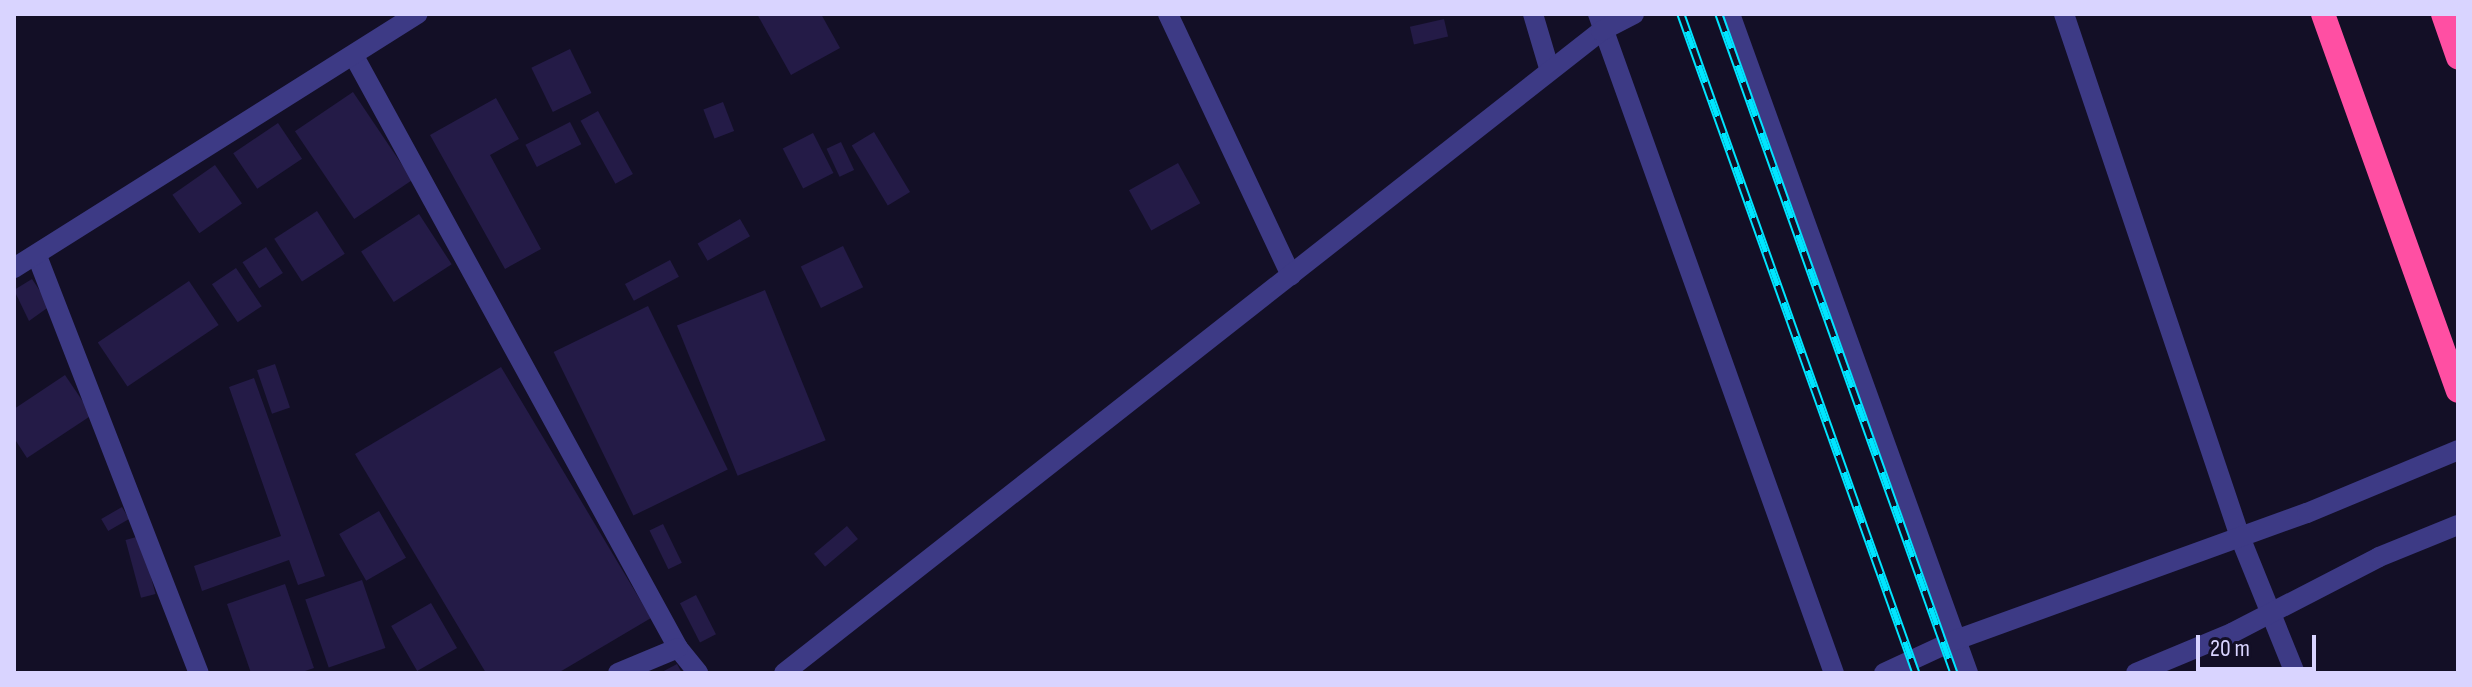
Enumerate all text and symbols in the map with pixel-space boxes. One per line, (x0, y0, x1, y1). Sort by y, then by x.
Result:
scale bar (2200, 619, 2320, 669)
text: 20 m (2210, 634, 2250, 663)

